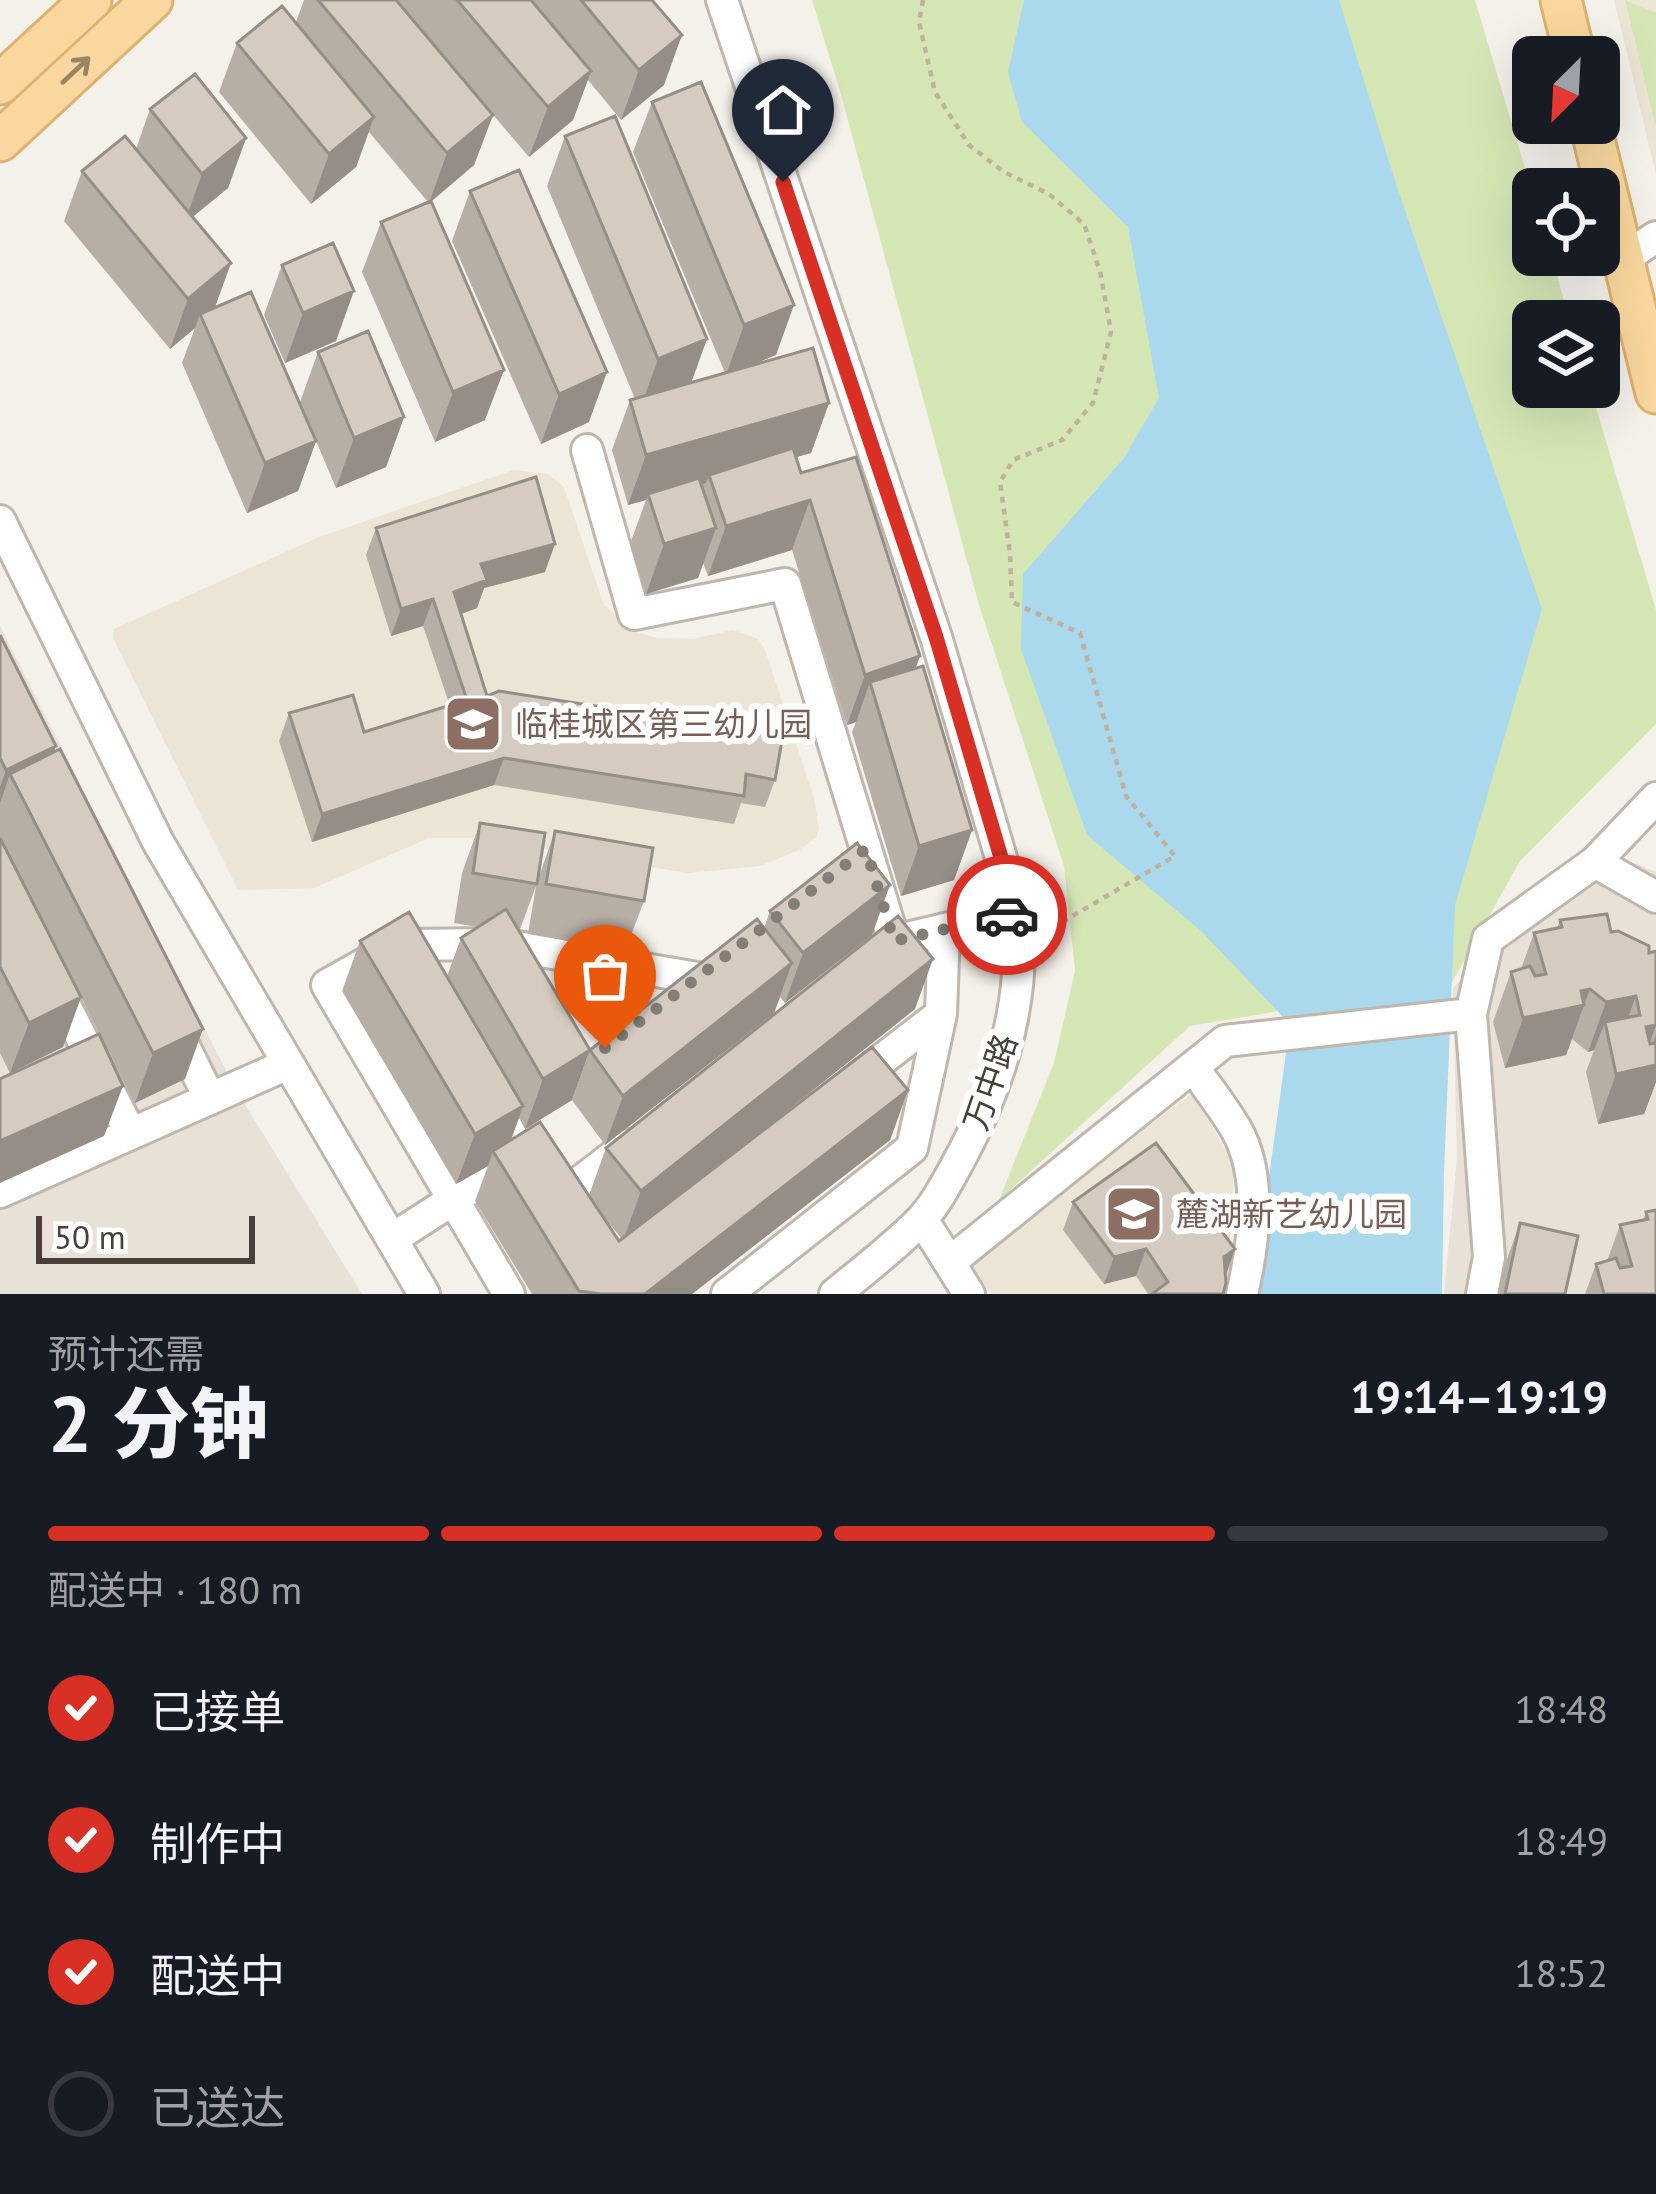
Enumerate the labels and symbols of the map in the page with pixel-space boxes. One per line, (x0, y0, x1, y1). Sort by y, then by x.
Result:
north arrow (1512, 36, 1620, 144)
one-way arrow (61, 57, 90, 85)
pin (732, 59, 834, 182)
school or university icon: 临桂城区第三幼儿园 (442, 693, 504, 755)
place label: 临桂城区第三幼儿园 (515, 702, 812, 745)
courier (947, 855, 1067, 975)
pin (554, 925, 656, 1048)
street label: 万中路 (953, 1028, 1026, 1136)
school or university icon: 麓湖新艺幼儿园 (1103, 1183, 1165, 1245)
place label: 麓湖新艺幼儿园 (1176, 1192, 1407, 1235)
scale bar (36, 1210, 255, 1263)

